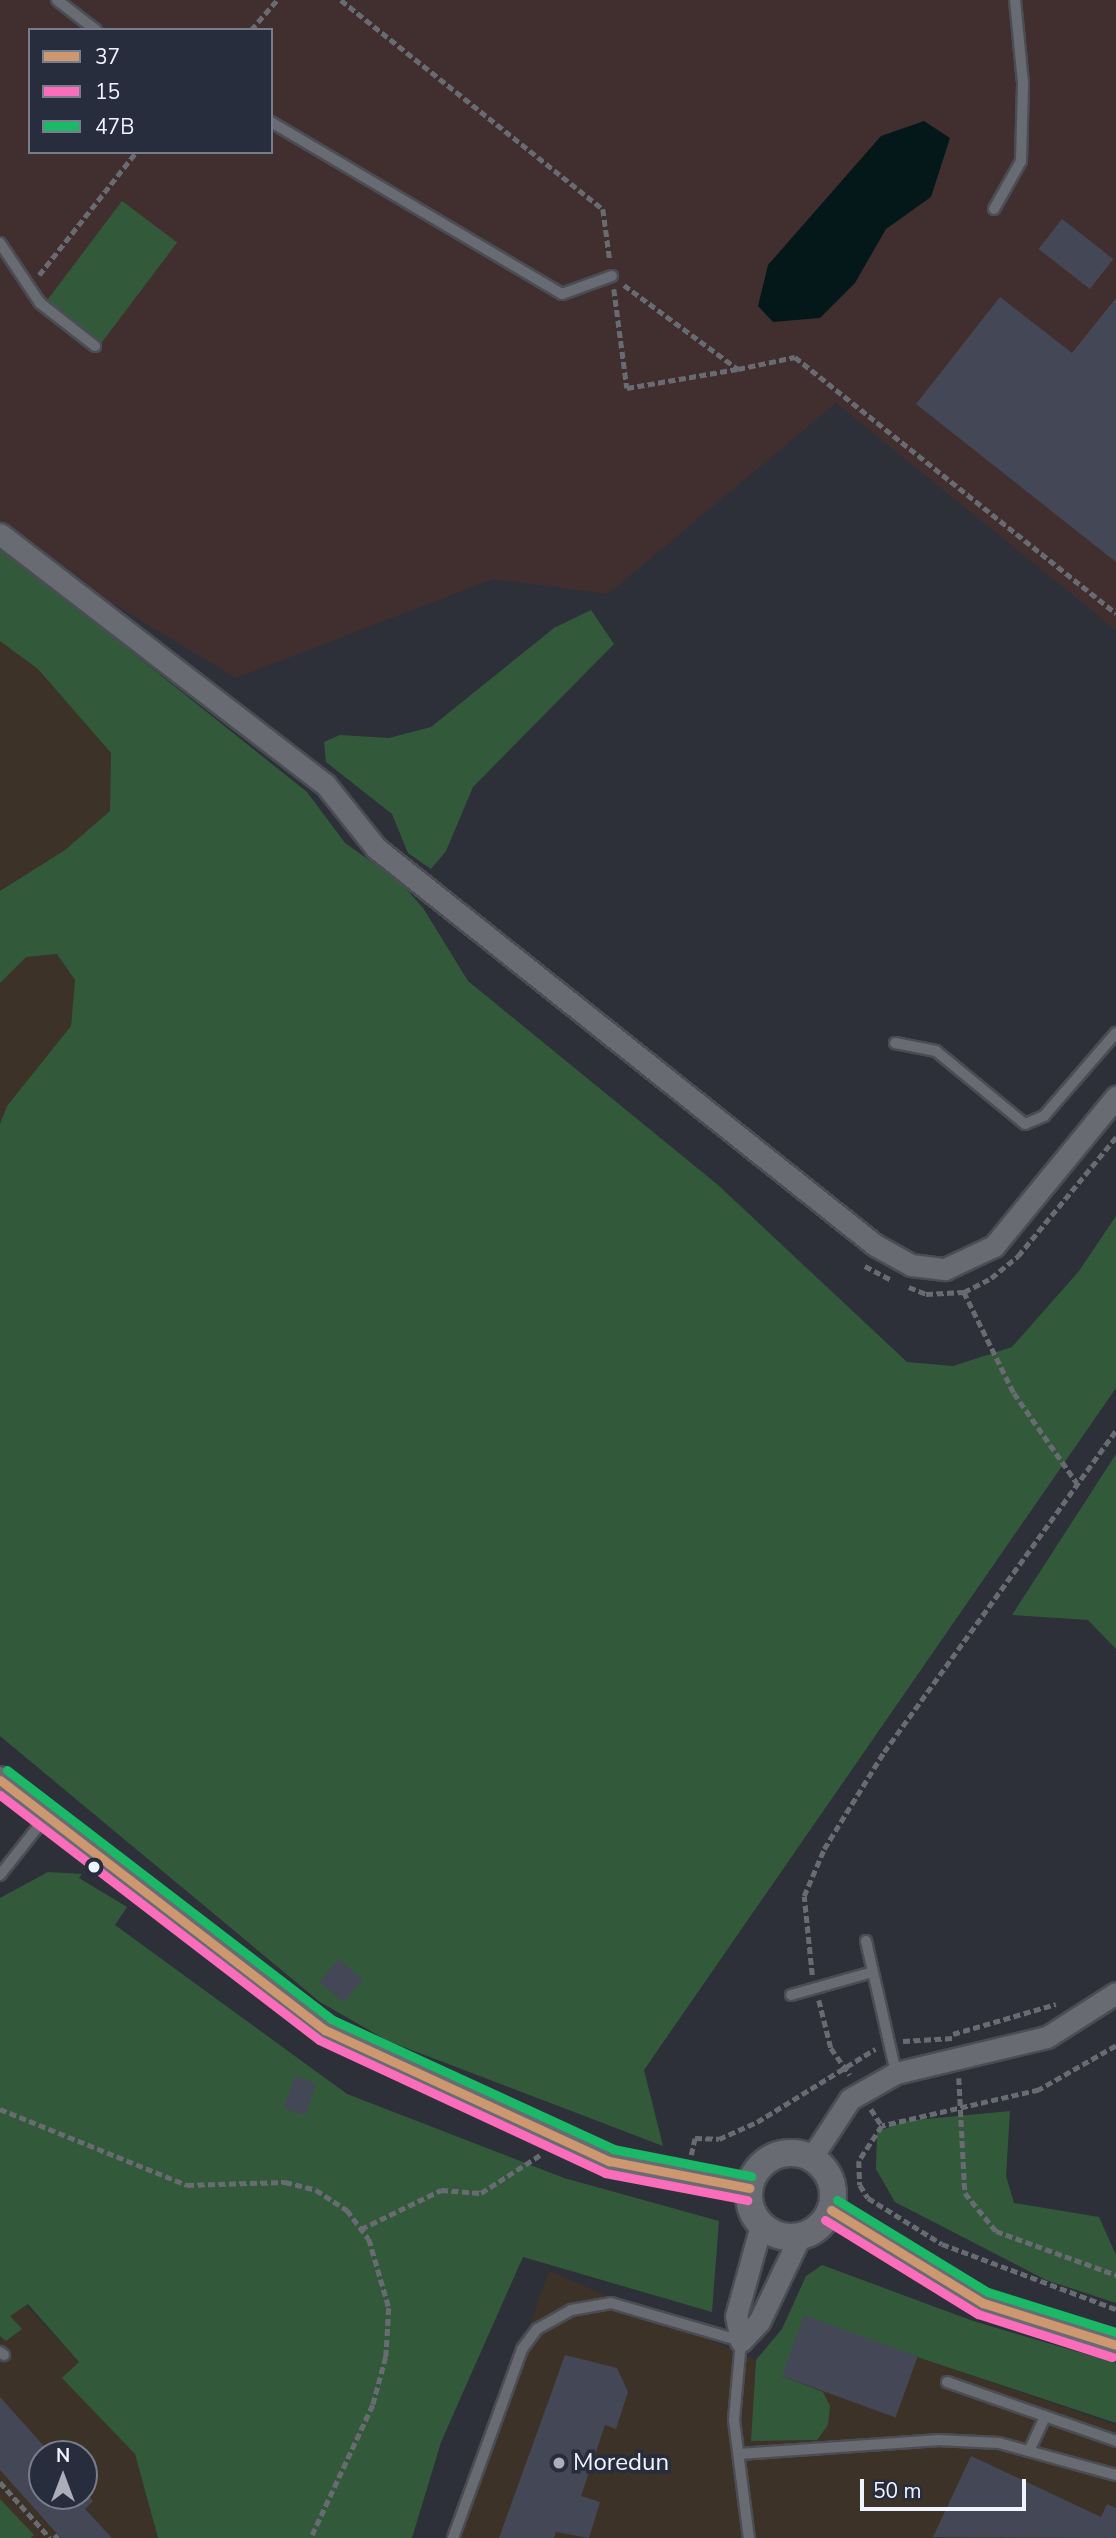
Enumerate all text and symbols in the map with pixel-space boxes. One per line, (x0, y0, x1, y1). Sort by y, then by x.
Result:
legend (28, 28, 273, 154)
text: 37 (95, 43, 120, 71)
text: 15 (95, 78, 120, 106)
text: 47B (95, 113, 134, 141)
unlabelled marker (87, 1860, 101, 1874)
north arrow (28, 2440, 98, 2510)
text: N (56, 2443, 70, 2469)
place label: Moredun (573, 2449, 669, 2477)
marker: Moredun (551, 2455, 567, 2471)
scale bar (864, 2464, 1030, 2508)
text: 50 m (873, 2477, 922, 2505)

